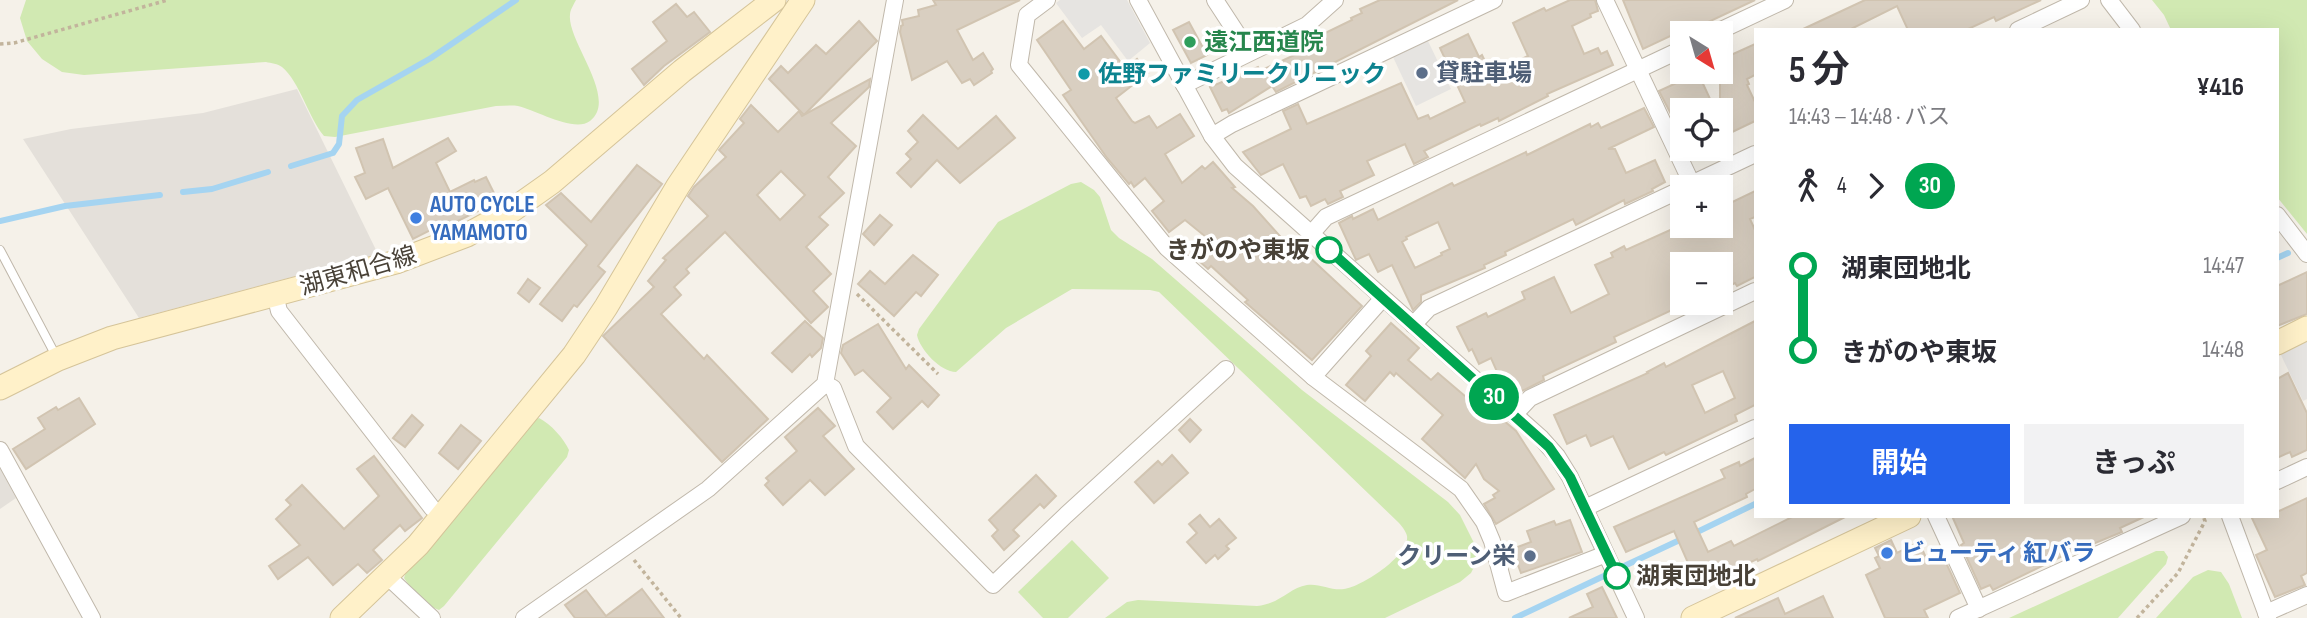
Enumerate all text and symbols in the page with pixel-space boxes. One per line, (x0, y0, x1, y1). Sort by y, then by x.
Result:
north arrow (1670, 21, 1732, 84)
map controls (1670, 21, 1733, 315)
place label: 遠江西道院 (1204, 28, 1324, 57)
marker: 遠江西道院 (1182, 34, 1198, 50)
text: 5 分 (1789, 48, 1850, 93)
place label: 貸駐車場 (1436, 59, 1532, 88)
place label: 佐野ファミリークリニック (1098, 60, 1386, 89)
marker: 貸駐車場 (1414, 65, 1430, 81)
marker: 佐野ファミリークリニック (1076, 66, 1092, 82)
text: ¥416 (2196, 72, 2244, 103)
button: locate (1670, 98, 1733, 161)
text: 14:43 – 14:48 · バス (1789, 103, 1950, 131)
icon: walk (1789, 167, 1827, 205)
icon: forward (1857, 167, 1895, 205)
text: 30 (1919, 171, 1941, 200)
text: 4 (1837, 172, 1847, 200)
button: + (1670, 175, 1733, 238)
place label: AUTO CYCLE YAMAMOTO (429, 190, 535, 247)
marker: AUTO CYCLE YAMAMOTO (408, 210, 424, 226)
place label: きがのや東坂 (1166, 236, 1310, 265)
marker: きがのや東坂 (1316, 237, 1342, 263)
street label: 湖東和合線 (296, 241, 420, 301)
button: − (1670, 252, 1733, 315)
text: 14:47 (2203, 252, 2244, 280)
text: 湖東団地北 (1841, 254, 1971, 285)
text: 14:48 (2202, 336, 2244, 364)
text: きがのや東坂 (1841, 338, 1997, 369)
line badge: 30 (1462, 374, 1526, 420)
text: 30 (1483, 382, 1505, 411)
button: 開始 (1789, 424, 2010, 504)
button: きっぷ (2024, 424, 2244, 504)
place label: ビューティ 紅バラ (1901, 539, 2095, 568)
place label: クリーン栄 (1397, 542, 1516, 571)
marker: ビューティ 紅バラ (1879, 545, 1895, 561)
marker: クリーン栄 (1522, 548, 1538, 564)
place label: 湖東団地北 (1636, 562, 1756, 591)
marker: 湖東団地北 (1604, 563, 1630, 589)

